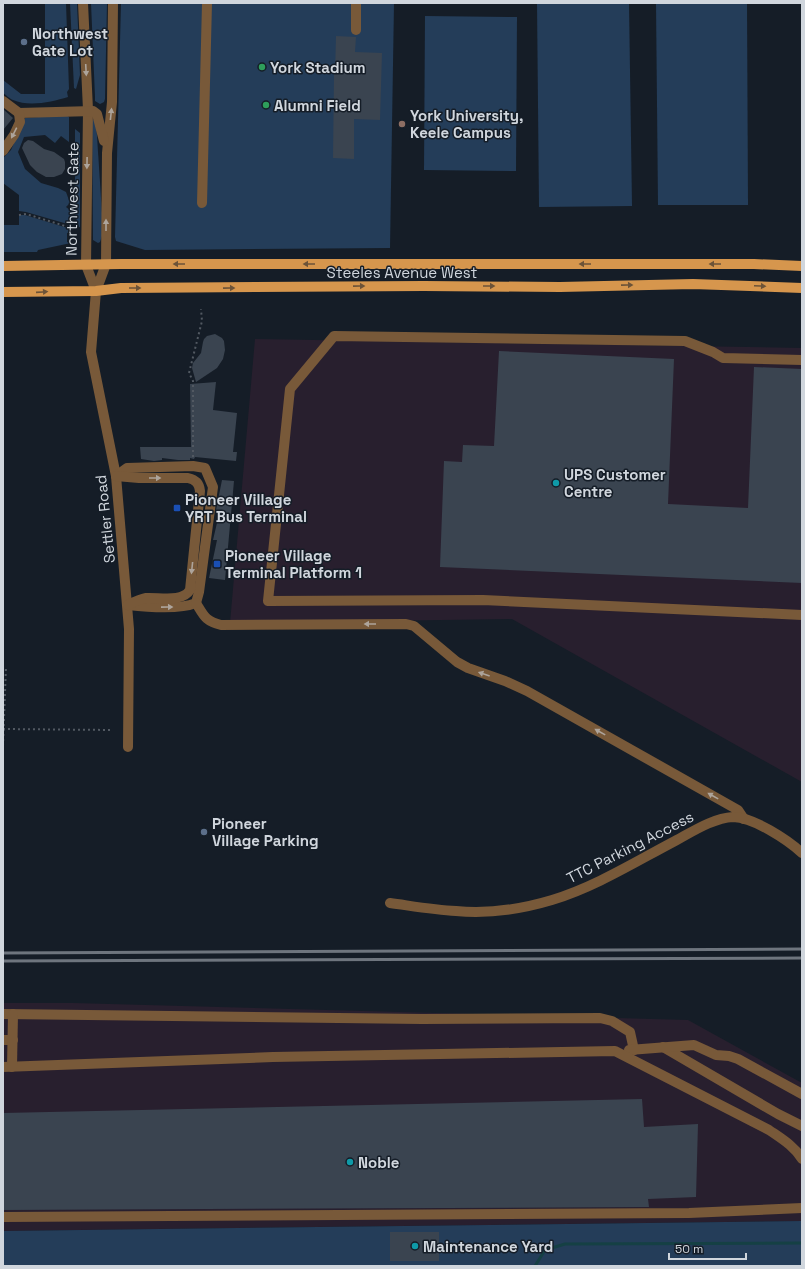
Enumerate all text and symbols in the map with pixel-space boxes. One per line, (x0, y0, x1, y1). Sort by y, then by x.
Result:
place label: Northwest Gate Lot (32, 24, 108, 60)
marker: Northwest Gate Lot (19, 37, 29, 47)
place label: York Stadium (270, 58, 366, 77)
marker: York Stadium (257, 62, 267, 72)
one-way arrow (83, 64, 89, 77)
place label: Alumni Field (274, 96, 361, 115)
marker: Alumni Field (261, 100, 271, 110)
place label: York University, Keele Campus (410, 106, 524, 142)
one-way arrow (107, 108, 114, 120)
marker: York University, Keele Campus (397, 119, 407, 129)
one-way arrow (11, 128, 18, 139)
street label: Northwest Gate (62, 142, 82, 256)
one-way arrow (84, 157, 90, 170)
one-way arrow (103, 218, 109, 231)
one-way arrow (172, 261, 185, 267)
one-way arrow (302, 261, 315, 267)
one-way arrow (578, 261, 591, 267)
one-way arrow (708, 261, 721, 267)
street label: Steeles Avenue West (327, 263, 478, 282)
one-way arrow (621, 282, 634, 288)
one-way arrow (353, 283, 365, 290)
one-way arrow (483, 283, 496, 289)
one-way arrow (754, 283, 767, 289)
one-way arrow (129, 285, 142, 291)
one-way arrow (223, 285, 236, 291)
one-way arrow (36, 288, 48, 295)
place label: UPS Customer Centre (564, 465, 666, 501)
street label: Settler Road (91, 474, 119, 564)
one-way arrow (149, 475, 162, 481)
marker: UPS Customer Centre (551, 478, 561, 488)
place label: Pioneer Village YRT Bus Terminal (185, 490, 307, 526)
marker: Pioneer Village YRT Bus Terminal (172, 503, 182, 513)
place label: Pioneer Village Terminal Platform 1 (225, 546, 362, 582)
marker: Pioneer Village Terminal Platform 1 (212, 559, 222, 569)
one-way arrow (189, 562, 196, 574)
one-way arrow (161, 603, 173, 610)
one-way arrow (363, 621, 376, 627)
one-way arrow (478, 671, 490, 677)
one-way arrow (594, 729, 606, 736)
one-way arrow (708, 792, 719, 799)
street label: TTC Parking Access (563, 807, 697, 887)
place label: Pioneer Village Parking (212, 814, 319, 850)
marker: Pioneer Village Parking (199, 827, 209, 837)
place label: Noble (358, 1153, 400, 1172)
marker: Noble (345, 1157, 355, 1167)
scale bar (669, 1235, 746, 1261)
place label: Maintenance Yard (423, 1237, 553, 1256)
marker: Maintenance Yard (410, 1241, 420, 1251)
text: 50 m (675, 1241, 703, 1257)

